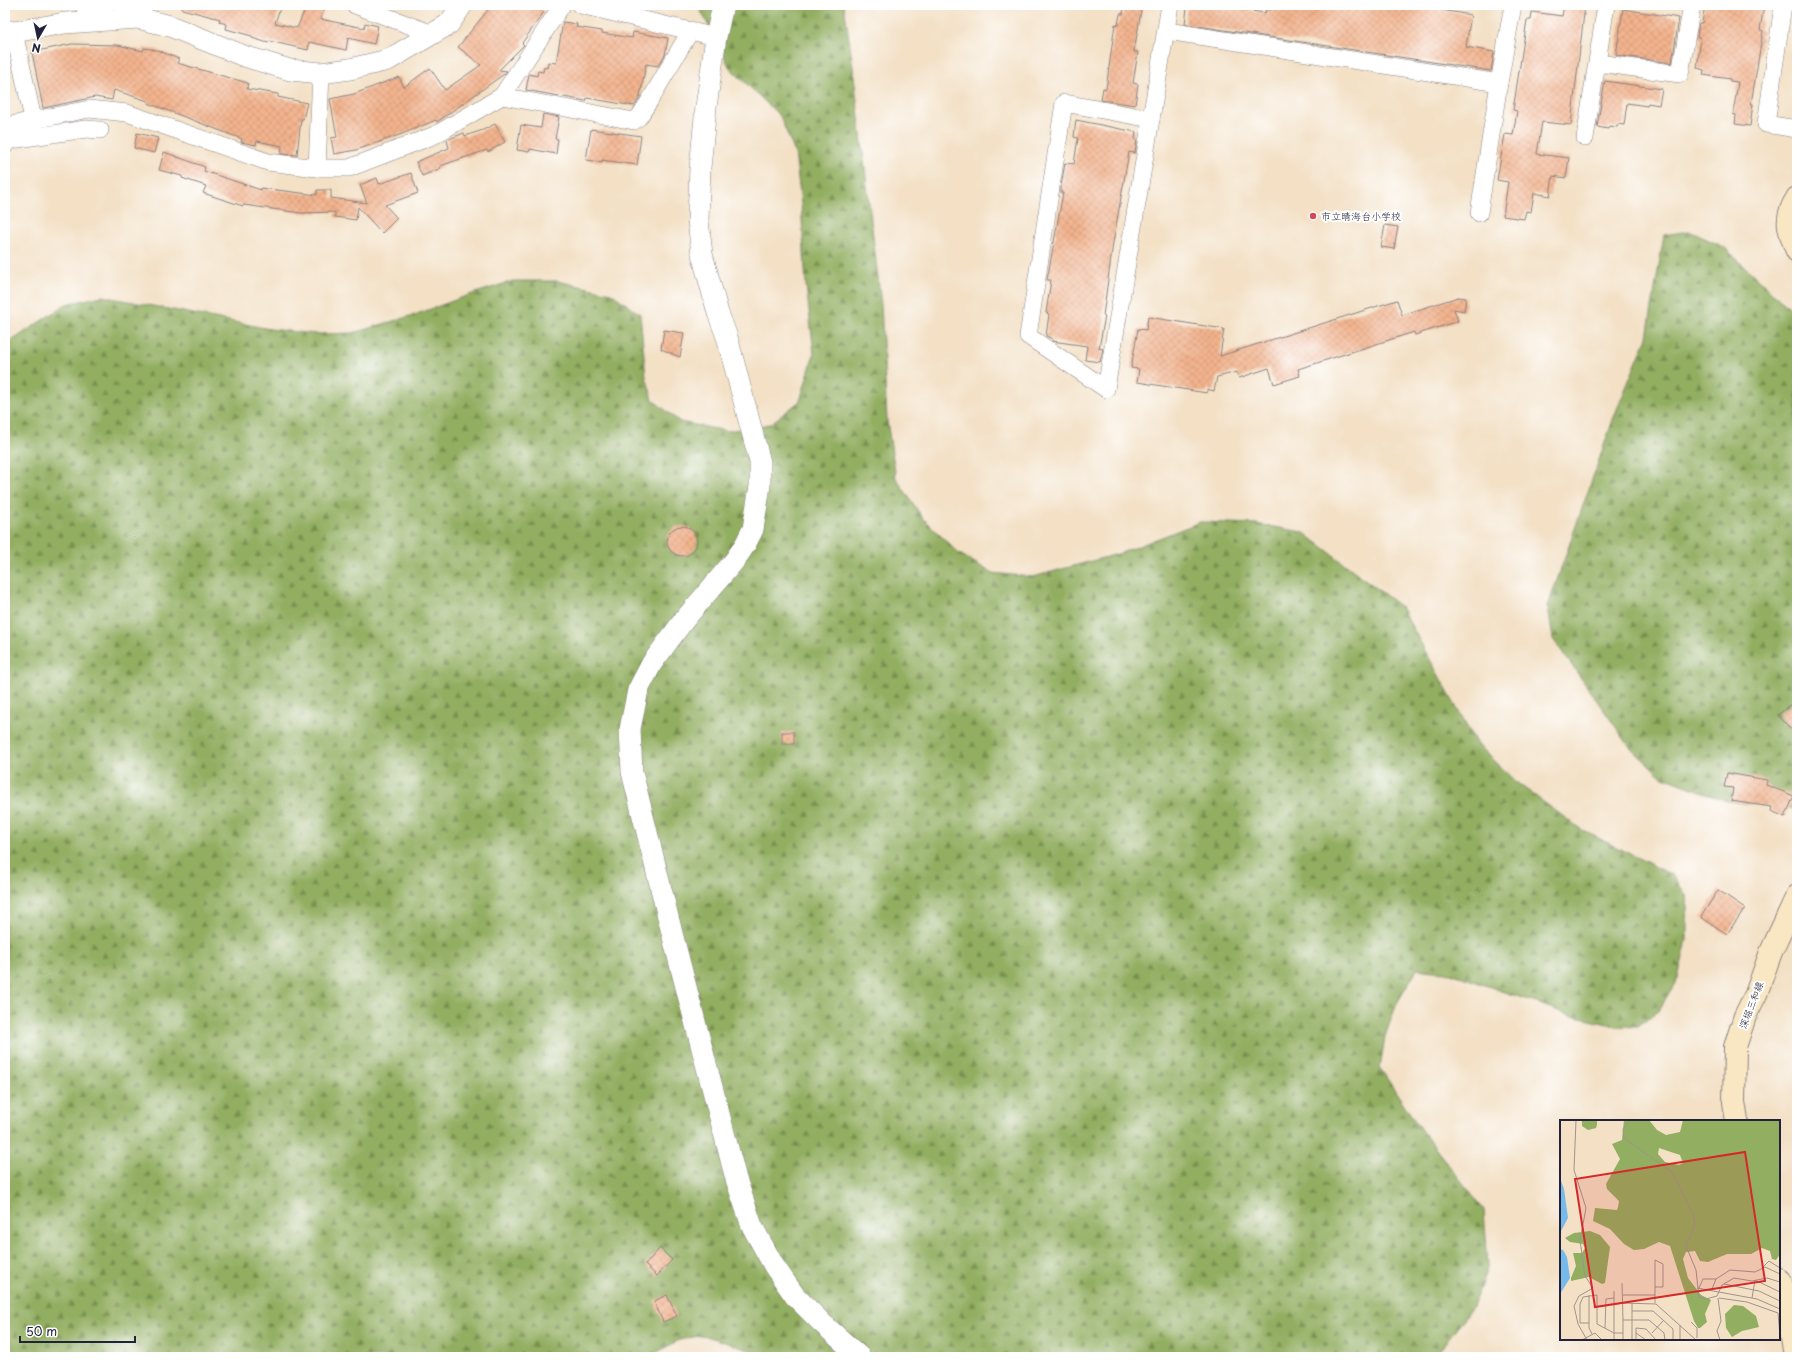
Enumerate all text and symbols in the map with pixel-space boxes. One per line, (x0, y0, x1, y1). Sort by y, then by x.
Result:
north arrow (18, 18, 58, 58)
text: N (30, 39, 42, 57)
place label: 市立晴海台小学校 (1321, 208, 1401, 223)
marker: 市立晴海台小学校 (1308, 211, 1318, 221)
street label: 深堀三和線 (1735, 979, 1766, 1031)
inset map (1560, 1120, 1780, 1340)
scale bar (20, 1318, 135, 1344)
text: 50 m (26, 1322, 57, 1340)

